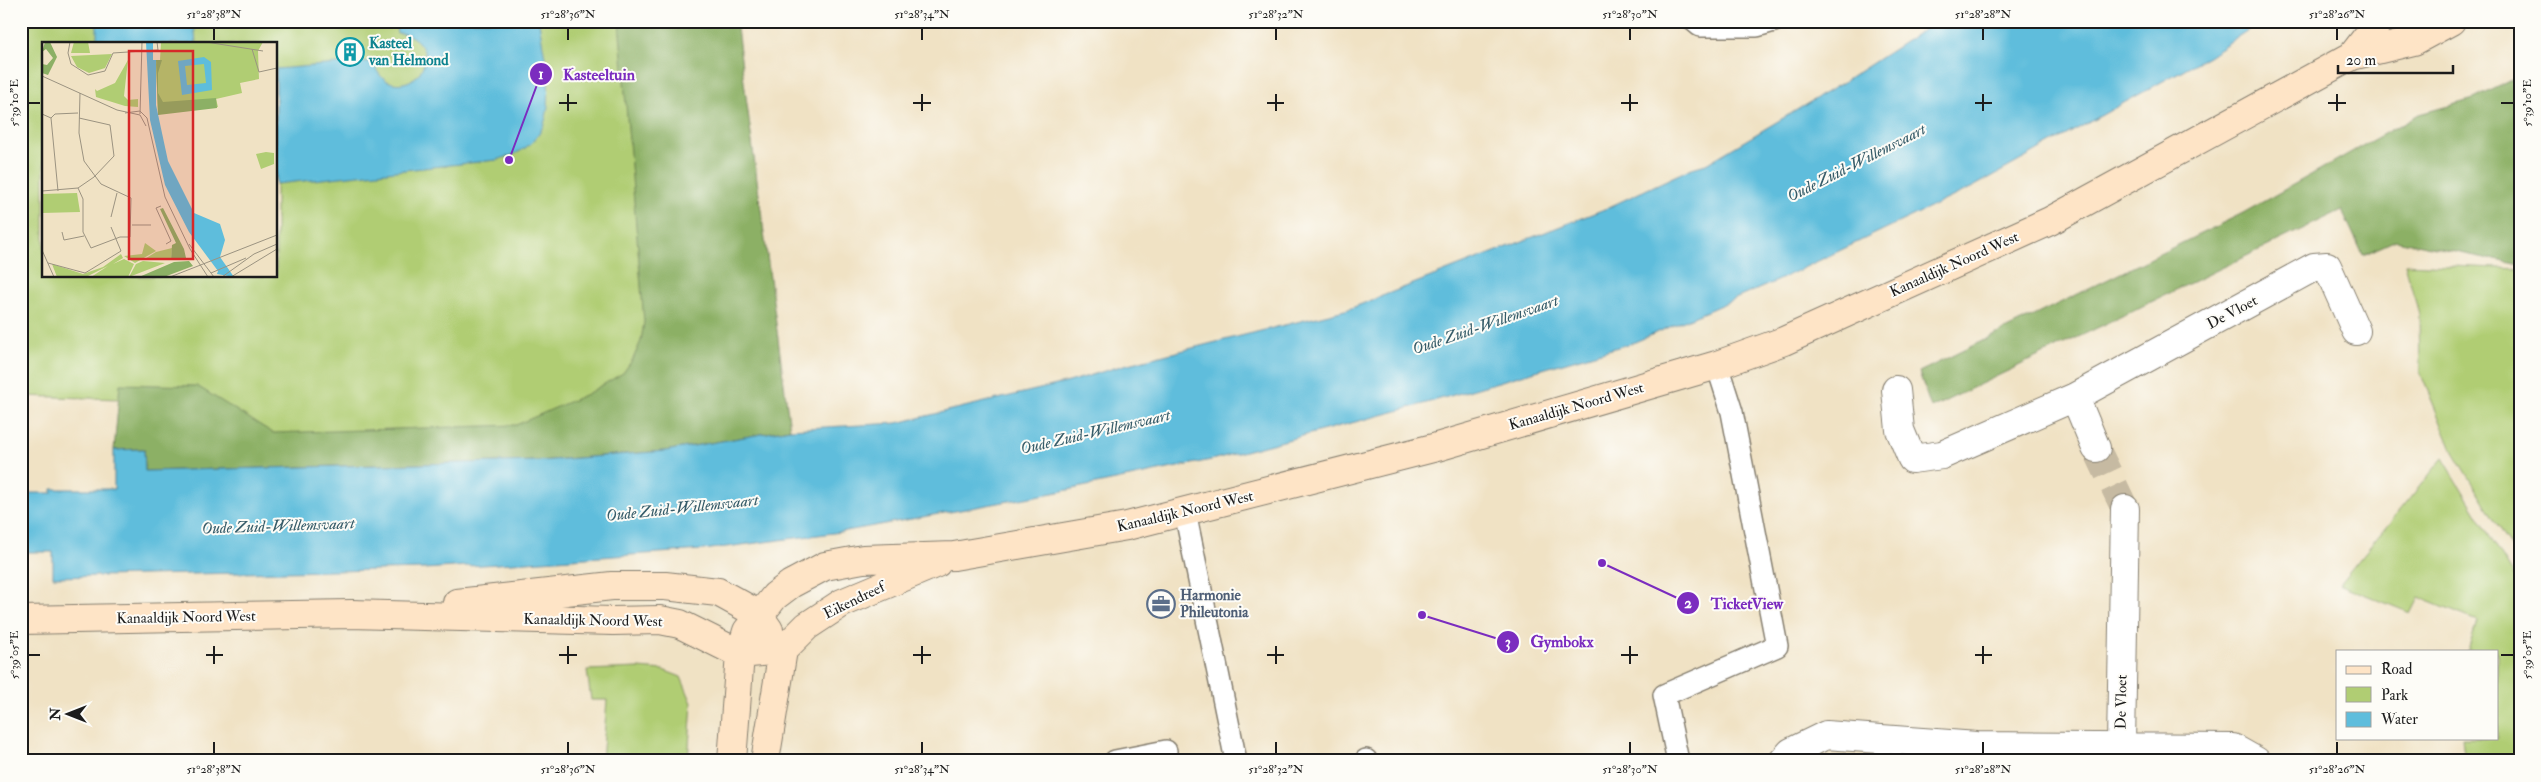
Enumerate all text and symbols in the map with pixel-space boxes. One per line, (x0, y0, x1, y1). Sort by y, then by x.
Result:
text: 51°28'38"N (187, 7, 242, 22)
text: 51°28'36"N (540, 7, 596, 22)
text: 51°28'34"N (894, 7, 950, 22)
text: 51°28'32"N (1248, 7, 1304, 22)
text: 51°28'30"N (1602, 7, 1658, 22)
text: 51°28'28"N (1955, 7, 2011, 22)
text: 51°28'26"N (2309, 7, 2366, 22)
place label: Kasteel van Helmond (368, 34, 449, 70)
building icon: Kasteel van Helmond (335, 37, 365, 67)
inset map (42, 42, 278, 278)
scale bar (2338, 42, 2454, 74)
text: 20 m (2346, 51, 2376, 70)
callout: Kasteeltuin (528, 59, 645, 90)
text: 1 (538, 65, 544, 84)
text: Kasteeltuin (563, 65, 636, 85)
text: 5°39'10"E (7, 79, 22, 127)
text: 5°39'10"E (2520, 79, 2535, 127)
water label: Oude Zuid-Willemsvaart (1784, 119, 1930, 207)
street label: Kanaaldijk Noord West (1887, 227, 2022, 301)
water label: Oude Zuid-Willemsvaart (1410, 290, 1562, 359)
street label: De Vloet (2204, 291, 2261, 334)
street label: Kanaaldijk Noord West (1507, 378, 1646, 435)
water label: Oude Zuid-Willemsvaart (1018, 405, 1173, 459)
street label: Kanaaldijk Noord West (1115, 487, 1255, 536)
water label: Oude Zuid-Willemsvaart (605, 490, 761, 526)
water label: Oude Zuid-Willemsvaart (201, 513, 356, 539)
street label: Eikendreef (820, 577, 890, 623)
place label: Harmonie Phileutonia (1180, 586, 1249, 622)
callout: TicketView (1676, 588, 1793, 619)
office icon: Harmonie Phileutonia (1146, 589, 1176, 619)
text: 2 (1684, 594, 1692, 613)
text: TicketView (1710, 594, 1784, 614)
street label: Kanaaldijk Noord West (116, 607, 256, 628)
street label: Kanaaldijk Noord West (523, 610, 663, 631)
callout: Gymbokx (1495, 626, 1603, 657)
text: 5°39'05"E (7, 630, 22, 679)
text: 5°39'05"E (2520, 630, 2535, 679)
text: Gymbokx (1530, 632, 1594, 653)
text: 3 (1505, 633, 1511, 652)
legend (2336, 650, 2498, 740)
text: Road (2381, 660, 2413, 679)
street label: De Vloet (2112, 674, 2131, 730)
text: Park (2381, 686, 2408, 705)
north arrow (42, 690, 92, 740)
text: N (47, 707, 64, 721)
text: Water (2380, 710, 2418, 729)
text: 51°28'38"N (187, 762, 242, 777)
text: 51°28'36"N (540, 762, 596, 777)
text: 51°28'34"N (894, 762, 950, 777)
text: 51°28'32"N (1248, 762, 1304, 777)
text: 51°28'30"N (1602, 762, 1658, 777)
text: 51°28'28"N (1955, 762, 2011, 777)
text: 51°28'26"N (2309, 762, 2366, 777)

